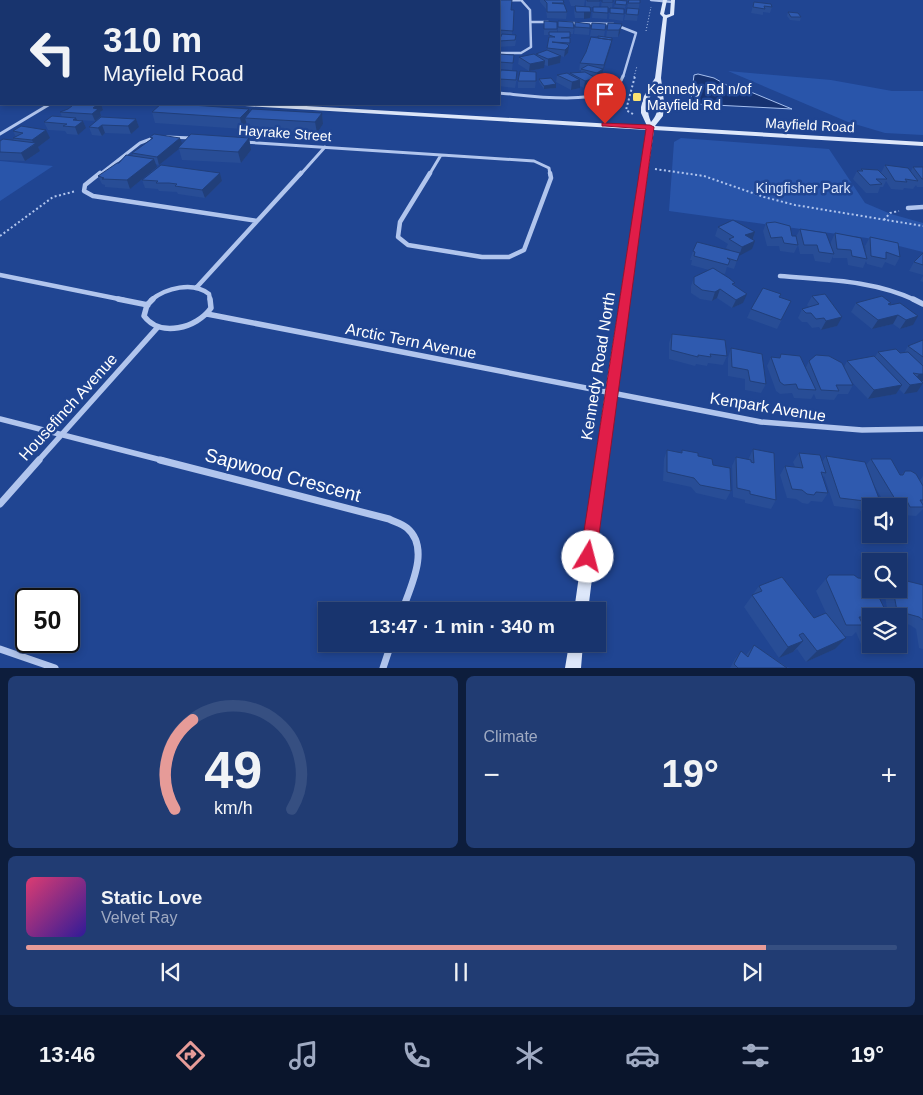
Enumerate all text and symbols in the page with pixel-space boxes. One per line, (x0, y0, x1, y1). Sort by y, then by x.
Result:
icon: left (20, 20, 85, 85)
text: 310 m (103, 20, 202, 59)
text: Mayfield Road (103, 61, 244, 86)
pin (584, 73, 626, 124)
icon: arrive (591, 80, 619, 108)
place label: Kennedy Rd n/of Mayfield Rd (647, 81, 751, 113)
marker: Kennedy Rd n/of Mayfield Rd (631, 91, 643, 103)
street label: Mayfield Road (765, 115, 855, 135)
street label: Hayrake Street (238, 122, 332, 144)
park label: Kingfisher Park (756, 180, 851, 196)
street label: Kennedy Road North (578, 291, 618, 441)
street label: Arctic Tern Avenue (344, 320, 478, 362)
street label: Housefinch Avenue (16, 350, 120, 464)
street label: Kenpark Avenue (709, 389, 827, 425)
street label: Sapwood Crescent (203, 444, 364, 506)
map controls (862, 498, 907, 653)
button: sound (862, 498, 907, 543)
position arrow (561, 530, 613, 582)
button: search (862, 553, 907, 598)
speed limit sign: 50 (15, 588, 80, 653)
button: layers (862, 608, 907, 653)
text: 13:47 · 1 min · 340 m (369, 616, 555, 637)
text: Climate (484, 728, 538, 745)
text: 49 (204, 741, 262, 799)
text: 19° (662, 753, 719, 795)
text: − (484, 759, 500, 790)
text: + (881, 759, 897, 790)
text: km/h (213, 798, 252, 818)
text: Static Love (101, 887, 202, 908)
text: Velvet Ray (101, 909, 177, 926)
icon: previous (157, 958, 185, 986)
icon: pause (447, 958, 475, 986)
icon: next (738, 958, 766, 986)
icon: directions (173, 1038, 208, 1073)
icon: music (286, 1038, 321, 1073)
icon: phone (399, 1038, 434, 1073)
icon: climate (512, 1038, 547, 1073)
icon: car (625, 1038, 660, 1073)
icon: filters (738, 1038, 773, 1073)
text: 13:46 (39, 1042, 95, 1067)
text: 19° (851, 1042, 884, 1067)

